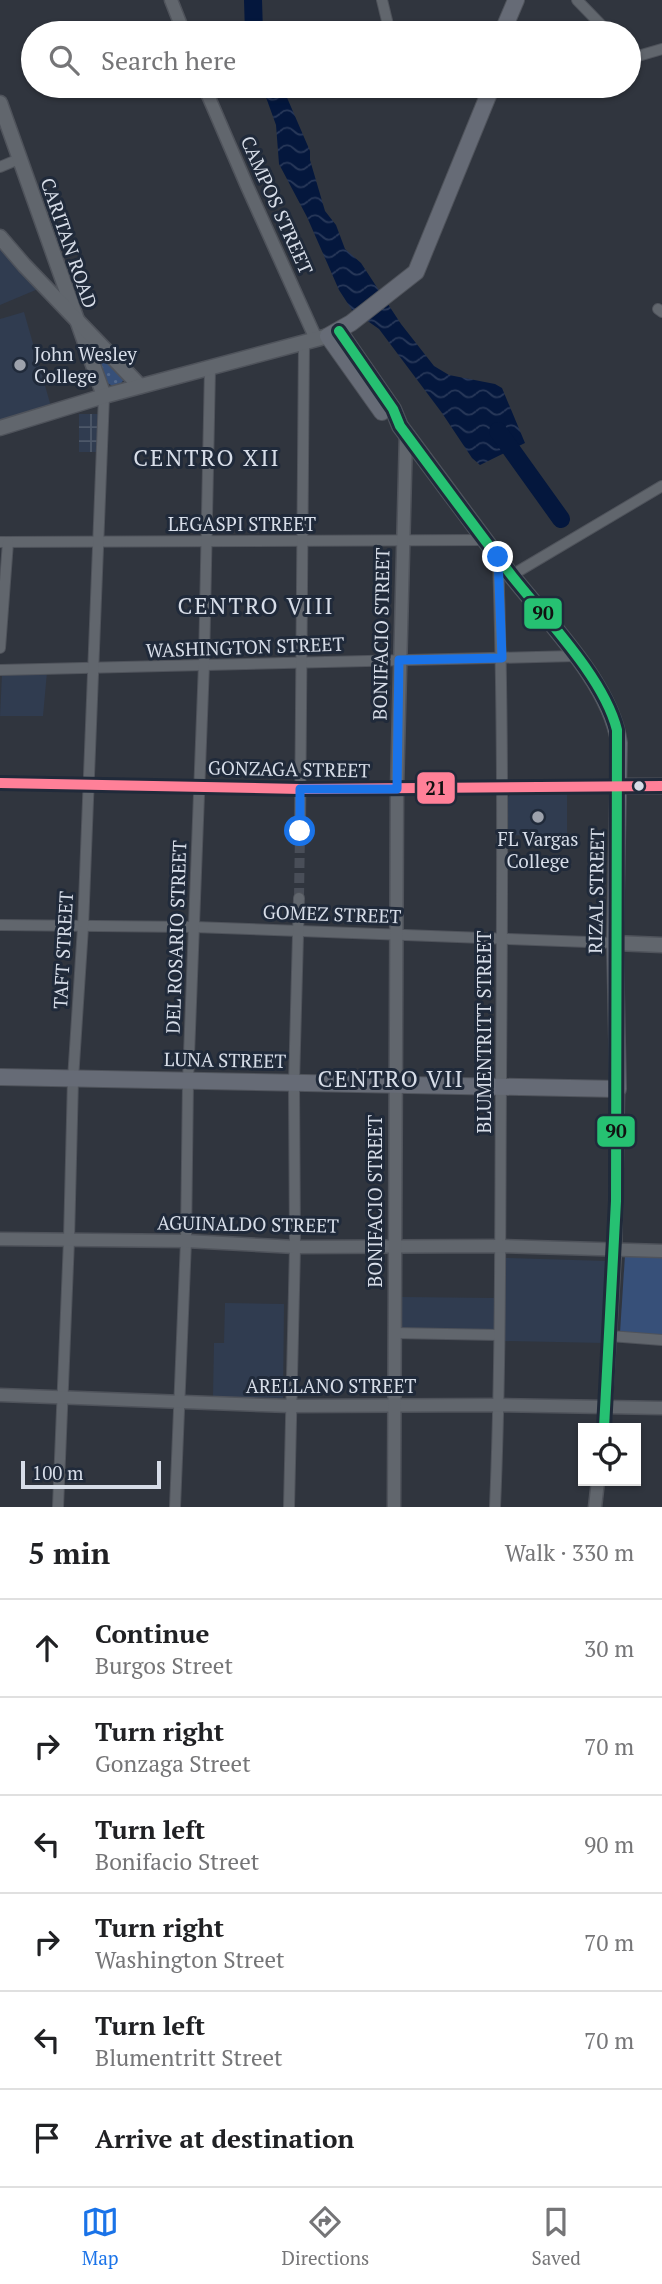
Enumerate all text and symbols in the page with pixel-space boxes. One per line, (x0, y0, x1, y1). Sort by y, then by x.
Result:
search box (21, 21, 641, 98)
icon: search (45, 41, 83, 79)
text: Search here (101, 43, 236, 77)
street label: CAMPOS STREET (236, 132, 319, 278)
street label: CARITAN ROAD (35, 174, 103, 311)
place label: John Wesley College (34, 341, 137, 388)
marker: John Wesley College (12, 357, 28, 373)
district label: CENTRO XII (133, 442, 281, 473)
street label: LEGASPI STREET (168, 511, 316, 536)
route end (482, 541, 513, 572)
street label: BONIFACIO STREET (366, 547, 395, 721)
district label: CENTRO VIII (177, 590, 335, 621)
line badge: 90 (523, 597, 563, 630)
text: 90 (532, 600, 554, 625)
street label: WASHINGTON STREET (145, 631, 345, 662)
street label: GONZAGA STREET (208, 755, 371, 782)
line badge: 21 (416, 771, 456, 805)
text: 21 (425, 775, 447, 800)
unlabelled marker (632, 779, 646, 793)
marker: FL Vargas College (530, 809, 546, 825)
route start (284, 815, 315, 846)
place label: FL Vargas College (498, 826, 579, 873)
street label: RIZAL STREET (582, 828, 609, 954)
street label: DEL ROSARIO STREET (160, 840, 191, 1034)
street label: TAFT STREET (47, 890, 78, 1009)
street label: GOMEZ STREET (262, 899, 402, 928)
street label: BLUMENTRITT STREET (471, 930, 496, 1133)
street label: LUNA STREET (164, 1046, 287, 1073)
district label: CENTRO VII (317, 1063, 465, 1094)
street label: BONIFACIO STREET (362, 1114, 387, 1287)
line badge: 90 (596, 1115, 636, 1148)
text: 90 (605, 1118, 627, 1143)
street label: AGUINALDO STREET (157, 1209, 339, 1238)
street label: ARELLANO STREET (246, 1373, 416, 1398)
map controls (578, 1423, 641, 1486)
button: locate (578, 1423, 641, 1486)
scale bar (21, 1458, 161, 1490)
text: 100 m (32, 1460, 83, 1485)
text: 5 min (28, 1533, 110, 1573)
text: Walk · 330 m (505, 1537, 634, 1568)
text: Continue (95, 1616, 209, 1650)
icon: ahead (28, 1629, 66, 1667)
text: 30 m (584, 1633, 634, 1664)
text: Burgos Street (95, 1650, 233, 1681)
text: Turn right (95, 1714, 224, 1748)
icon: right (28, 1727, 66, 1765)
text: 70 m (584, 1731, 634, 1762)
text: Gonzaga Street (95, 1748, 251, 1779)
text: Turn left (95, 1812, 205, 1846)
icon: left (28, 1825, 66, 1863)
text: 90 m (584, 1829, 634, 1860)
text: Bonifacio Street (95, 1846, 259, 1877)
text: Turn right (95, 1910, 224, 1944)
icon: right (28, 1923, 66, 1961)
text: 70 m (584, 1927, 634, 1958)
text: Washington Street (95, 1944, 285, 1975)
text: Turn left (95, 2008, 205, 2042)
icon: left (28, 2021, 66, 2059)
text: 70 m (584, 2025, 634, 2056)
text: Blumentritt Street (95, 2042, 283, 2073)
icon: arrive (28, 2119, 66, 2157)
text: Arrive at destination (95, 2121, 354, 2155)
tab: Map (81, 2203, 119, 2270)
tab: Directions (282, 2203, 369, 2270)
tab: Saved (532, 2203, 581, 2270)

